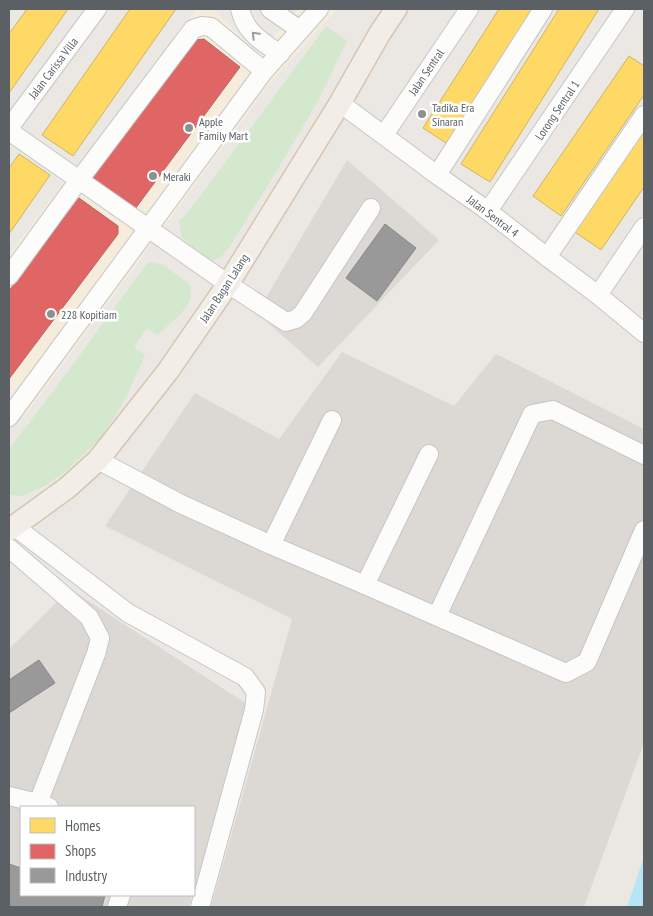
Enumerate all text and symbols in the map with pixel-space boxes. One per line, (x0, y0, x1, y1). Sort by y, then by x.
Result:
one-way arrow (252, 32, 261, 41)
street label: Jalan Carissa Villa (24, 34, 81, 102)
street label: Jalan Sentral (405, 46, 447, 99)
street label: Lorong Sentral 1 (532, 77, 582, 143)
place label: Tadika Era Sinaran (432, 100, 474, 129)
marker: Tadika Era Sinaran (416, 108, 428, 120)
place label: Apple Family Mart (199, 114, 249, 143)
marker: Apple Family Mart (183, 122, 195, 134)
place label: Meraki (163, 169, 191, 184)
marker: Meraki (147, 170, 159, 182)
street label: Jalan Sentral 4 (463, 191, 522, 241)
street label: Jalan Bagan Lalang (196, 251, 252, 326)
place label: 228 Kopitiam (61, 307, 117, 322)
marker: 228 Kopitiam (45, 308, 57, 320)
legend (20, 806, 195, 896)
text: Homes (65, 816, 101, 835)
text: Shops (65, 841, 96, 860)
text: Industry (65, 866, 107, 885)

